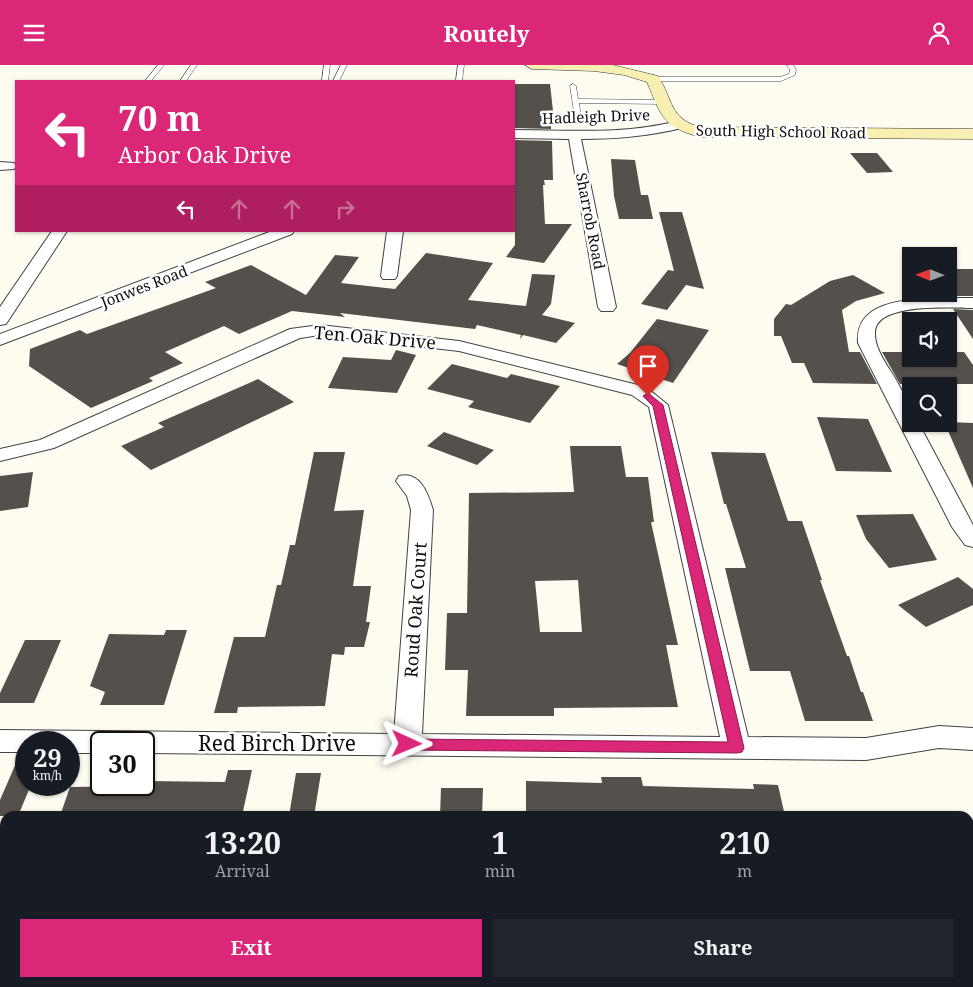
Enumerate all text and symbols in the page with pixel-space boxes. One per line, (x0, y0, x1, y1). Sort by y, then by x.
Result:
text: Routely (444, 18, 529, 48)
icon: menu (20, 19, 48, 47)
icon: person (925, 19, 953, 47)
text: 70 m (118, 94, 201, 141)
icon: left (35, 100, 100, 165)
street label: Hadleigh Drive (542, 104, 650, 128)
street label: South High School Road (696, 120, 866, 142)
text: Arbor Oak Drive (118, 139, 291, 169)
street label: Sharrob Road (572, 171, 610, 271)
icon: left (172, 195, 200, 223)
icon: ahead (225, 195, 253, 223)
icon: ahead (278, 195, 306, 223)
icon: right (331, 195, 359, 223)
north arrow (902, 247, 958, 303)
map controls (902, 247, 957, 432)
street label: Jonwes Road (97, 260, 190, 312)
button: sound (902, 312, 957, 367)
street label: Ten Oak Drive (313, 320, 437, 354)
pin (627, 345, 669, 396)
icon: arrive (634, 352, 662, 380)
button: search (902, 377, 957, 432)
street label: Roud Oak Court (398, 541, 432, 679)
position arrow (380, 717, 432, 769)
street label: Red Birch Drive (198, 729, 356, 757)
speed limit sign: 30 (90, 731, 155, 796)
text: 29 (33, 740, 62, 774)
text: km/h (33, 767, 62, 784)
text: 13:20 (204, 822, 281, 863)
text: 1 (492, 822, 508, 863)
text: 210 (719, 822, 770, 863)
text: Arrival (215, 860, 270, 882)
text: min (485, 860, 515, 882)
text: m (737, 860, 752, 882)
button: Exit (20, 919, 482, 977)
button: Share (492, 919, 954, 977)

